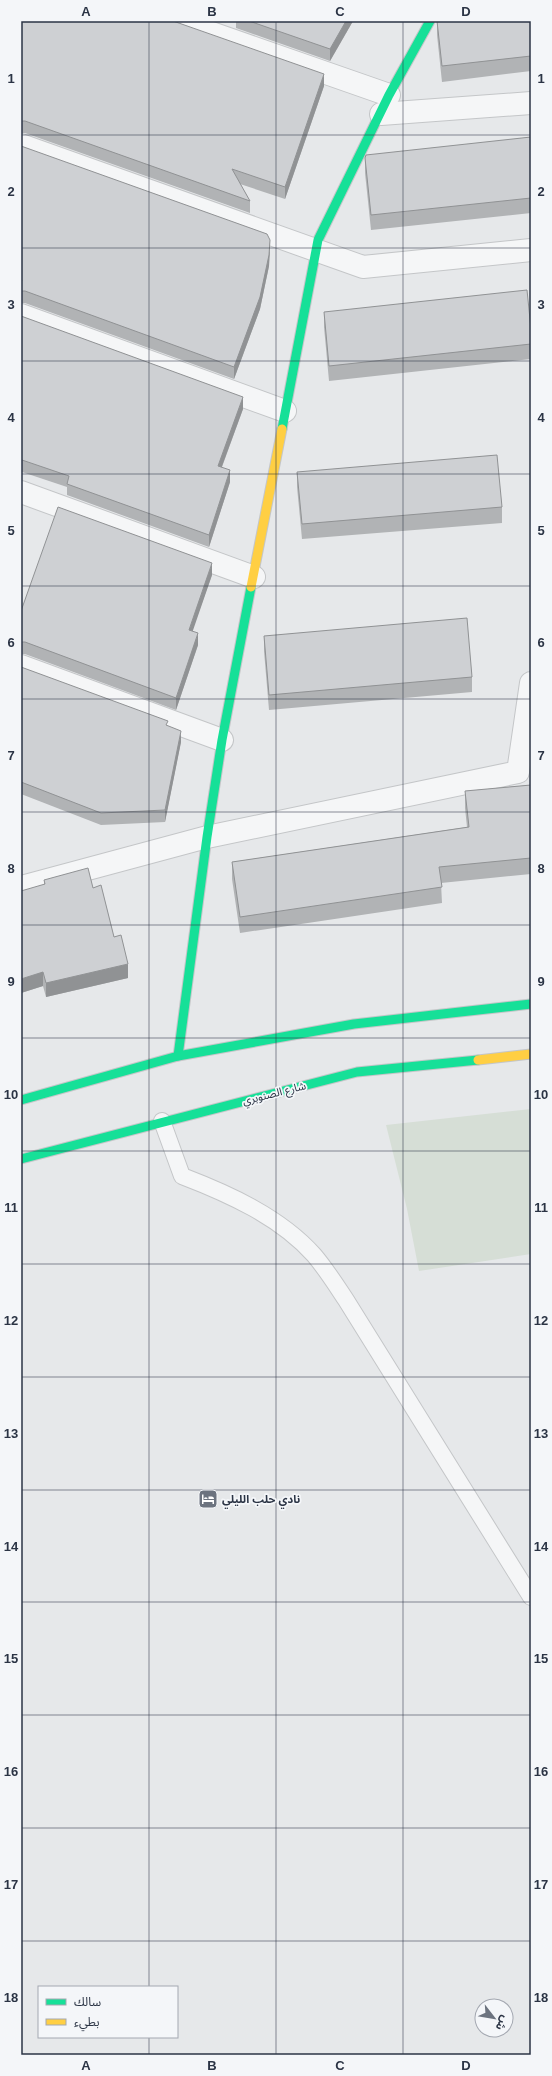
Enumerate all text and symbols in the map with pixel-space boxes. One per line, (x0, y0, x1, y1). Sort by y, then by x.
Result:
text: A (81, 4, 91, 19)
text: B (207, 4, 217, 19)
text: C (335, 4, 345, 19)
text: D (461, 4, 471, 19)
text: 1 (7, 71, 15, 86)
text: 1 (537, 71, 545, 86)
text: 2 (7, 184, 15, 199)
text: 2 (537, 184, 545, 199)
text: 3 (7, 297, 15, 312)
text: 3 (537, 297, 545, 312)
text: 4 (7, 410, 15, 425)
text: 4 (537, 410, 545, 425)
text: 5 (7, 523, 15, 538)
text: 5 (537, 523, 545, 538)
text: 6 (7, 635, 15, 650)
text: 6 (537, 635, 545, 650)
text: 7 (7, 748, 15, 763)
text: 7 (537, 748, 545, 763)
text: 8 (7, 861, 15, 876)
text: 8 (537, 861, 545, 876)
text: 9 (7, 974, 15, 989)
text: 9 (537, 974, 545, 989)
street label: شارع الصنوبري (241, 1079, 308, 1110)
text: 10 (4, 1087, 18, 1102)
text: 10 (534, 1087, 548, 1102)
text: 11 (4, 1200, 18, 1215)
text: 11 (534, 1200, 548, 1215)
text: 12 (4, 1313, 18, 1328)
text: 12 (534, 1313, 548, 1328)
text: 13 (4, 1426, 18, 1441)
text: 13 (534, 1426, 548, 1441)
hotel icon: نادي حلب الليلي (197, 1488, 219, 1510)
place label: نادي حلب الليلي (222, 1493, 300, 1509)
text: 14 (4, 1539, 19, 1554)
text: 14 (534, 1539, 549, 1554)
text: 15 (4, 1651, 18, 1666)
text: 15 (534, 1651, 548, 1666)
text: 16 (4, 1764, 18, 1779)
text: 16 (534, 1764, 548, 1779)
text: 17 (4, 1877, 18, 1892)
text: 17 (534, 1877, 548, 1892)
legend (38, 1986, 178, 2038)
text: 18 (4, 1990, 18, 2005)
text: 18 (534, 1990, 548, 2005)
text: سالك (74, 1995, 101, 2009)
north arrow (474, 1998, 514, 2038)
text: ش (493, 2013, 512, 2033)
text: بطيء (74, 2015, 100, 2032)
text: A (81, 2058, 91, 2073)
text: B (207, 2058, 217, 2073)
text: C (335, 2058, 345, 2073)
text: D (461, 2058, 471, 2073)

